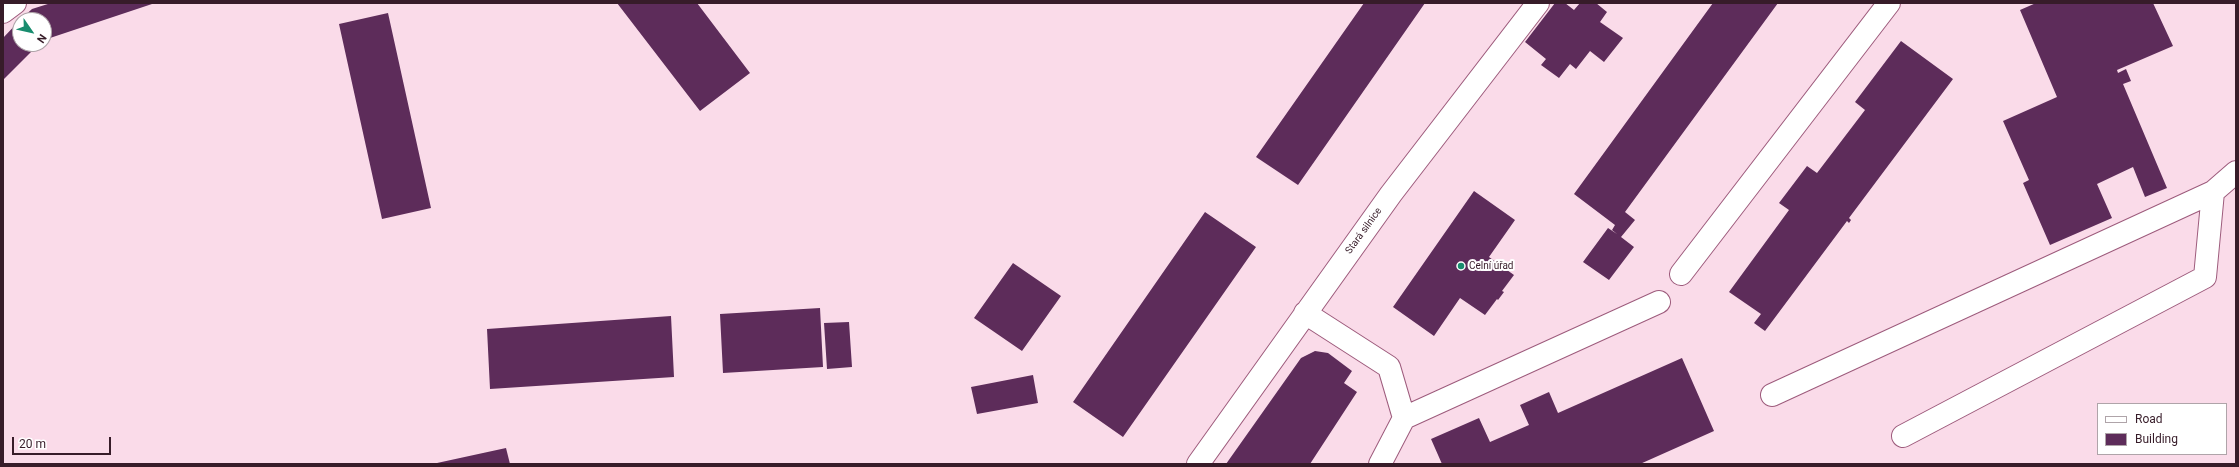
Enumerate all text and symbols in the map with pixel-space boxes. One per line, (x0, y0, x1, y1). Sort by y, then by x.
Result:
north arrow (12, 12, 52, 52)
text: N (34, 32, 49, 45)
street label: Stará silnice (1343, 206, 1385, 256)
place label: Celní úřad (1469, 260, 1514, 272)
marker: Celní úřad (1456, 261, 1466, 271)
legend (2097, 403, 2227, 455)
text: Road (2135, 412, 2163, 426)
scale bar (14, 429, 113, 455)
text: Building (2135, 432, 2178, 446)
text: 20 m (19, 437, 46, 451)

